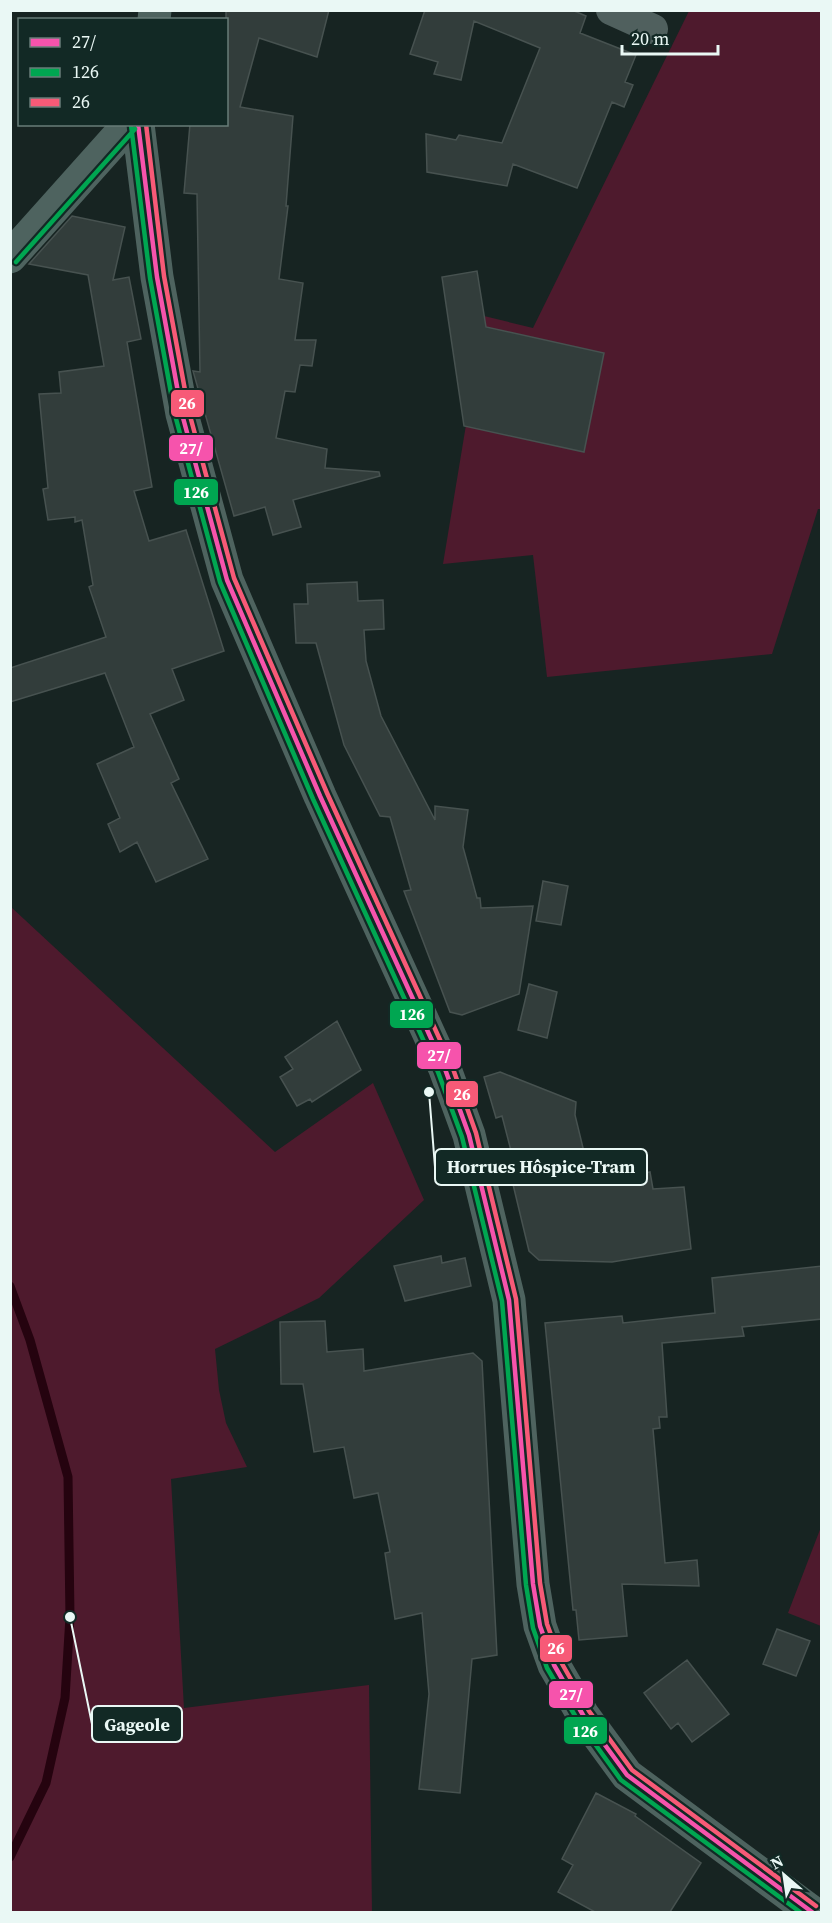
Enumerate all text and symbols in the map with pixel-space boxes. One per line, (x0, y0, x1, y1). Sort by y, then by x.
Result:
legend (18, 18, 228, 126)
scale bar (622, 18, 718, 56)
text: 20 m (631, 26, 669, 51)
text: 27/ (72, 29, 96, 54)
text: 126 (72, 59, 99, 84)
text: 26 (72, 89, 90, 114)
line badge: 26 (170, 389, 205, 418)
text: 26 (178, 392, 196, 414)
line badge: 27/ (168, 434, 214, 462)
text: 27/ (179, 437, 204, 459)
line badge: 126 (173, 478, 219, 506)
text: 126 (183, 481, 209, 503)
line badge: 126 (389, 1000, 434, 1029)
text: 126 (399, 1003, 425, 1025)
line badge: 27/ (416, 1041, 462, 1070)
text: 27/ (427, 1044, 452, 1066)
line badge: 26 (445, 1080, 479, 1108)
text: 26 (453, 1083, 471, 1105)
callout: Horrues Hôspice-Tram (435, 1149, 647, 1185)
text: Horrues Hôspice-Tram (447, 1154, 635, 1179)
line badge: 26 (539, 1634, 573, 1663)
text: 26 (547, 1637, 565, 1659)
line badge: 27/ (548, 1680, 594, 1709)
text: 27/ (559, 1683, 584, 1705)
callout: Gageole (92, 1706, 182, 1742)
text: Gageole (104, 1712, 170, 1737)
line badge: 126 (563, 1716, 608, 1745)
text: 126 (572, 1720, 598, 1742)
north arrow (754, 1845, 814, 1905)
text: N (766, 1849, 787, 1874)

